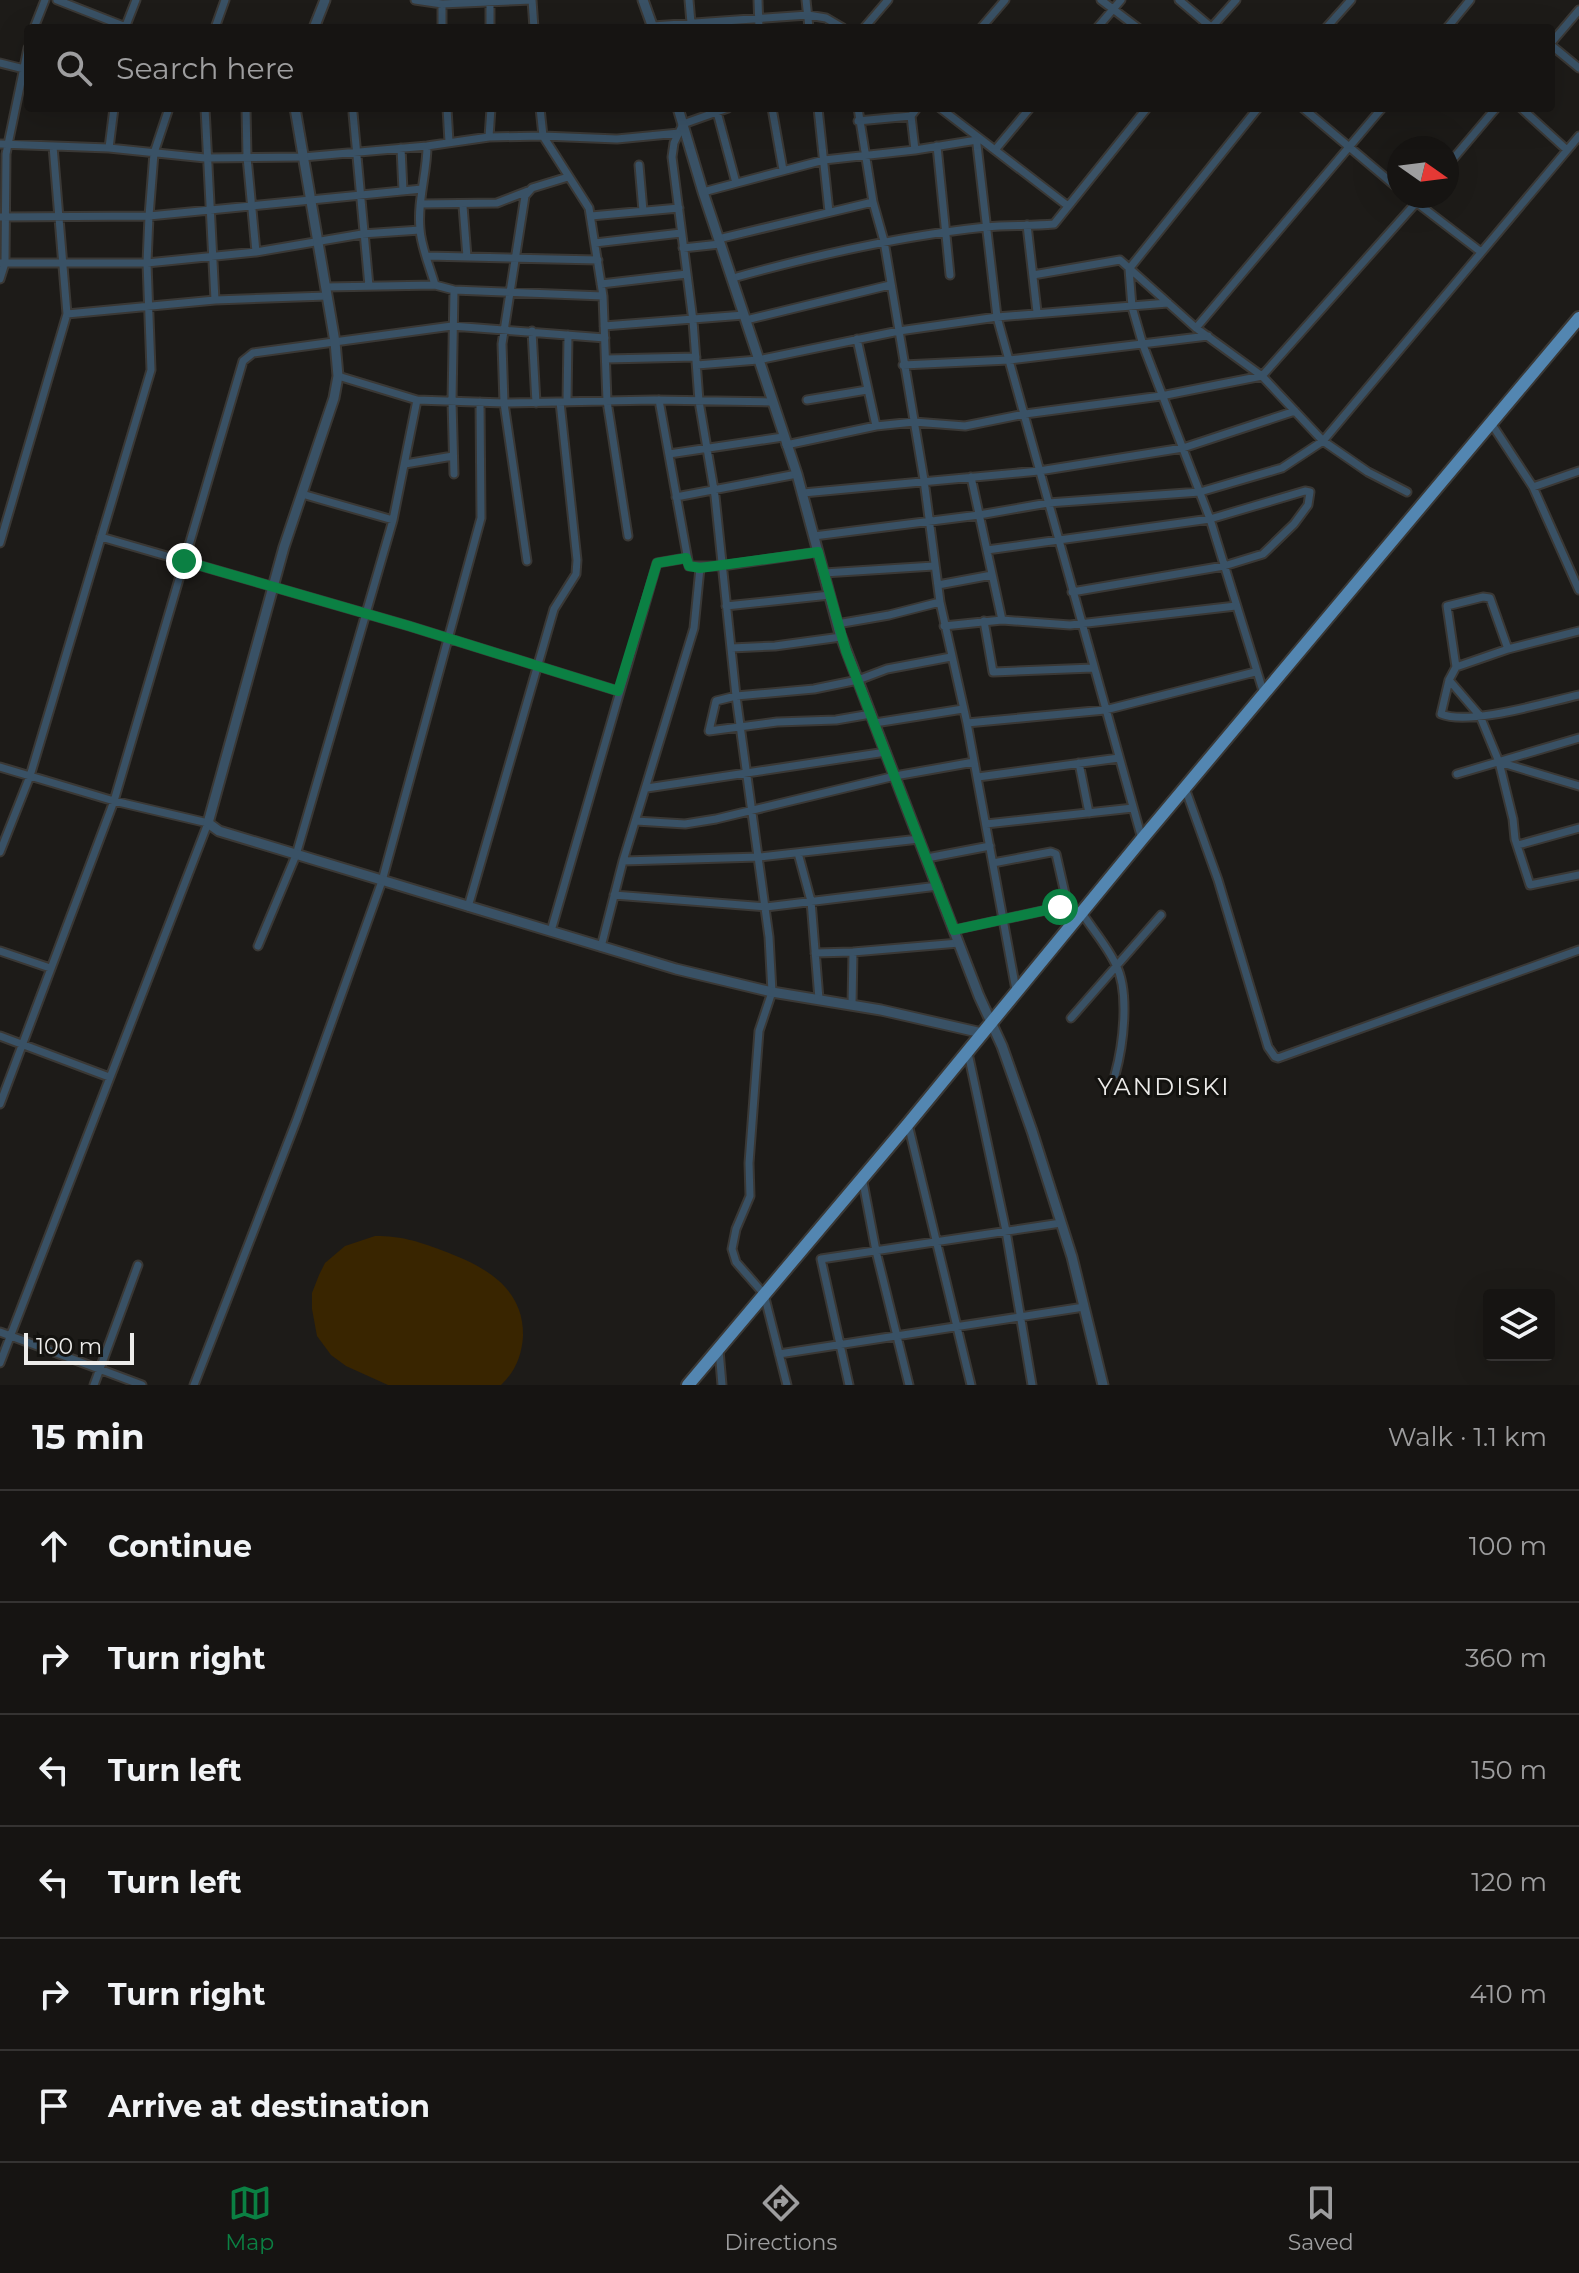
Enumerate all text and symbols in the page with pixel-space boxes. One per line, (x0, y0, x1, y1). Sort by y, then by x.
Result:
search box (24, 24, 1555, 112)
icon: search (52, 46, 96, 90)
text: Search here (116, 50, 294, 87)
north arrow (1387, 136, 1459, 208)
route end (166, 543, 202, 579)
route start (1042, 889, 1078, 925)
district label: YANDISKI (1098, 1072, 1230, 1101)
map controls (1483, 1289, 1555, 1361)
button: layers (1483, 1289, 1555, 1361)
scale bar (24, 1329, 134, 1365)
text: 100 m (36, 1333, 102, 1360)
text: 15 min (32, 1416, 145, 1458)
text: Walk · 1.1 km (1388, 1421, 1547, 1453)
icon: ahead (32, 1524, 76, 1568)
text: Continue (108, 1528, 252, 1565)
text: 100 m (1469, 1530, 1547, 1562)
icon: right (32, 1636, 76, 1680)
text: Turn right (108, 1640, 265, 1677)
text: 360 m (1465, 1642, 1547, 1674)
icon: left (32, 1748, 76, 1792)
text: Turn left (108, 1752, 241, 1789)
text: 150 m (1471, 1754, 1547, 1786)
icon: left (32, 1860, 76, 1904)
text: Turn left (108, 1864, 241, 1901)
text: 120 m (1471, 1866, 1547, 1898)
icon: right (32, 1972, 76, 2016)
text: Turn right (108, 1976, 265, 2013)
text: 410 m (1469, 1978, 1547, 2010)
icon: arrive (32, 2084, 76, 2128)
text: Arrive at destination (108, 2088, 430, 2125)
tab: Map (225, 2181, 274, 2256)
tab: Directions (725, 2181, 837, 2256)
tab: Saved (1288, 2181, 1354, 2256)

